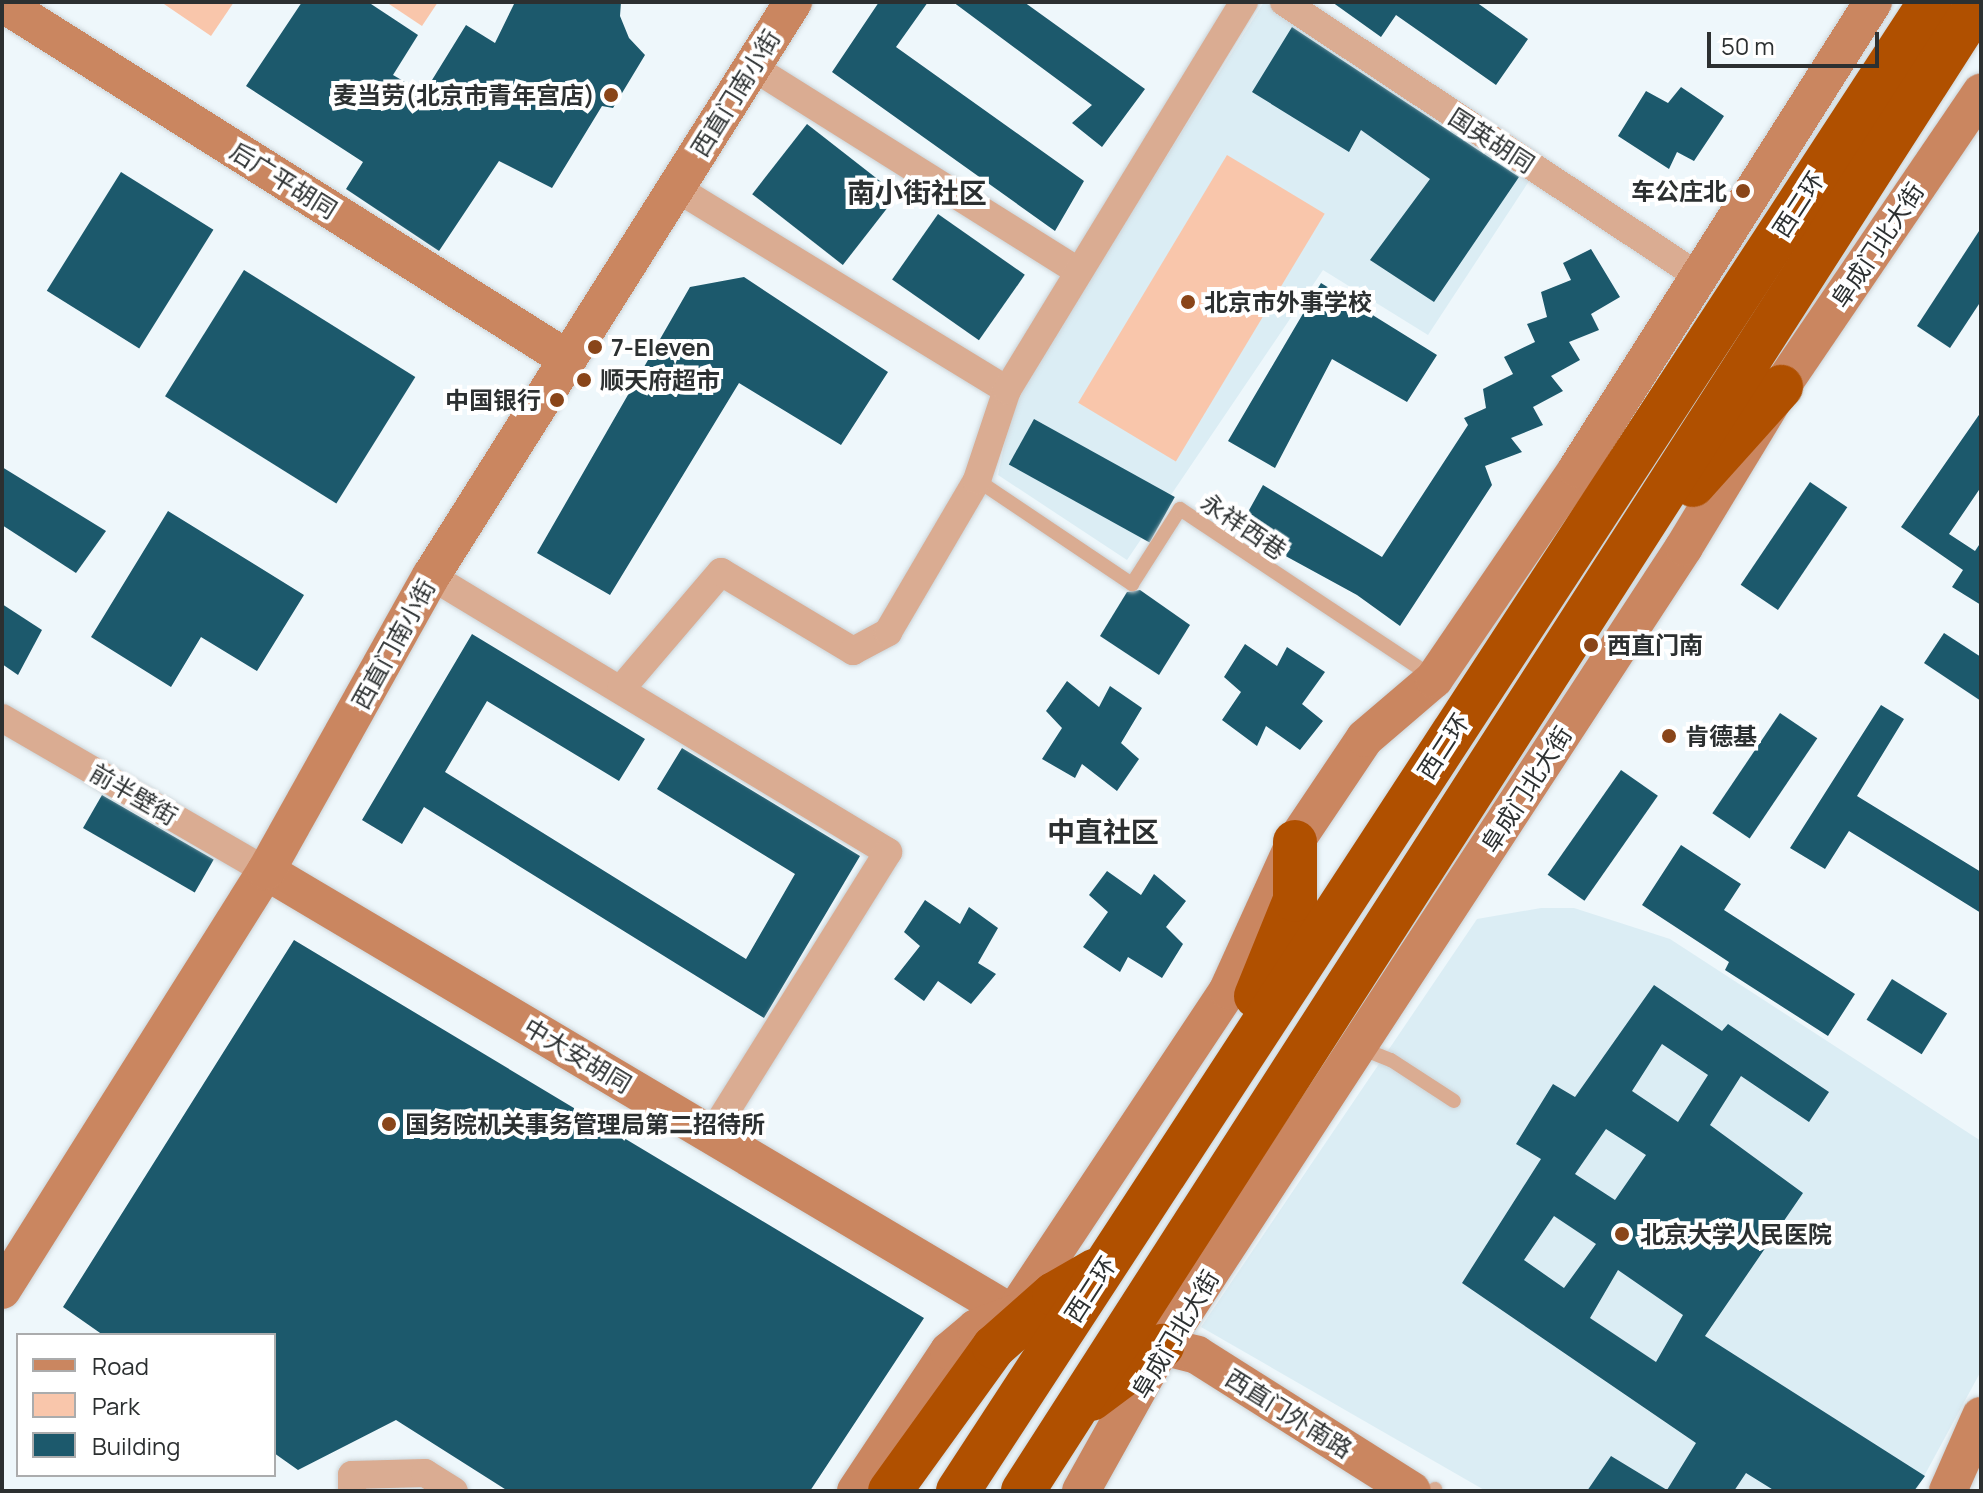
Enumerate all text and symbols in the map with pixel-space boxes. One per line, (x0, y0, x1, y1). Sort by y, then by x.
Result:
scale bar (1711, 16, 1883, 66)
street label: 西直门南小街 (685, 24, 785, 162)
text: 50 m (1721, 29, 1775, 62)
place label: 麦当劳(北京市青年宫店) (333, 81, 595, 109)
marker: 麦当劳(北京市青年宫店) (602, 86, 620, 104)
street label: 国英胡同 (1444, 102, 1540, 178)
street label: 后广平胡同 (225, 136, 343, 224)
street label: 西二环 (1766, 166, 1830, 242)
district label: 南小街社区 (847, 175, 987, 209)
place label: 车公庄北 (1631, 177, 1727, 205)
street label: 阜成门北大街 (1825, 177, 1929, 313)
marker: 车公庄北 (1734, 182, 1752, 200)
place label: 北京市外事学校 (1204, 288, 1372, 316)
marker: 北京市外事学校 (1179, 293, 1197, 311)
place label: 7-Eleven (611, 333, 710, 361)
marker: 7-Eleven (586, 338, 604, 356)
place label: 顺天府超市 (600, 366, 720, 394)
marker: 顺天府超市 (575, 371, 593, 389)
place label: 中国银行 (445, 386, 541, 414)
marker: 中国银行 (548, 391, 566, 409)
street label: 永祥西巷 (1196, 487, 1292, 565)
street label: 西直门南小街 (345, 574, 441, 714)
place label: 西直门南 (1607, 631, 1703, 659)
marker: 西直门南 (1582, 636, 1600, 654)
street label: 西二环 (1411, 708, 1475, 784)
street label: 阜成门北大街 (1475, 721, 1577, 857)
place label: 肯德基 (1685, 722, 1757, 750)
marker: 肯德基 (1660, 727, 1678, 745)
street label: 前半壁街 (85, 758, 183, 830)
district label: 中直社区 (1047, 814, 1159, 848)
street label: 中大安胡同 (519, 1012, 637, 1098)
place label: 国务院机关事务管理局第二招待所 (405, 1110, 765, 1138)
marker: 国务院机关事务管理局第二招待所 (380, 1115, 398, 1133)
place label: 北京大学人民医院 (1640, 1220, 1832, 1248)
marker: 北京大学人民医院 (1611, 1223, 1633, 1245)
street label: 西二环 (1058, 1251, 1122, 1327)
street label: 阜成门北大街 (1126, 1265, 1224, 1403)
legend (16, 1333, 276, 1477)
text: Road (92, 1349, 149, 1382)
street label: 西直门外南路 (1220, 1363, 1358, 1463)
text: Park (92, 1389, 140, 1422)
text: Building (92, 1429, 180, 1462)

